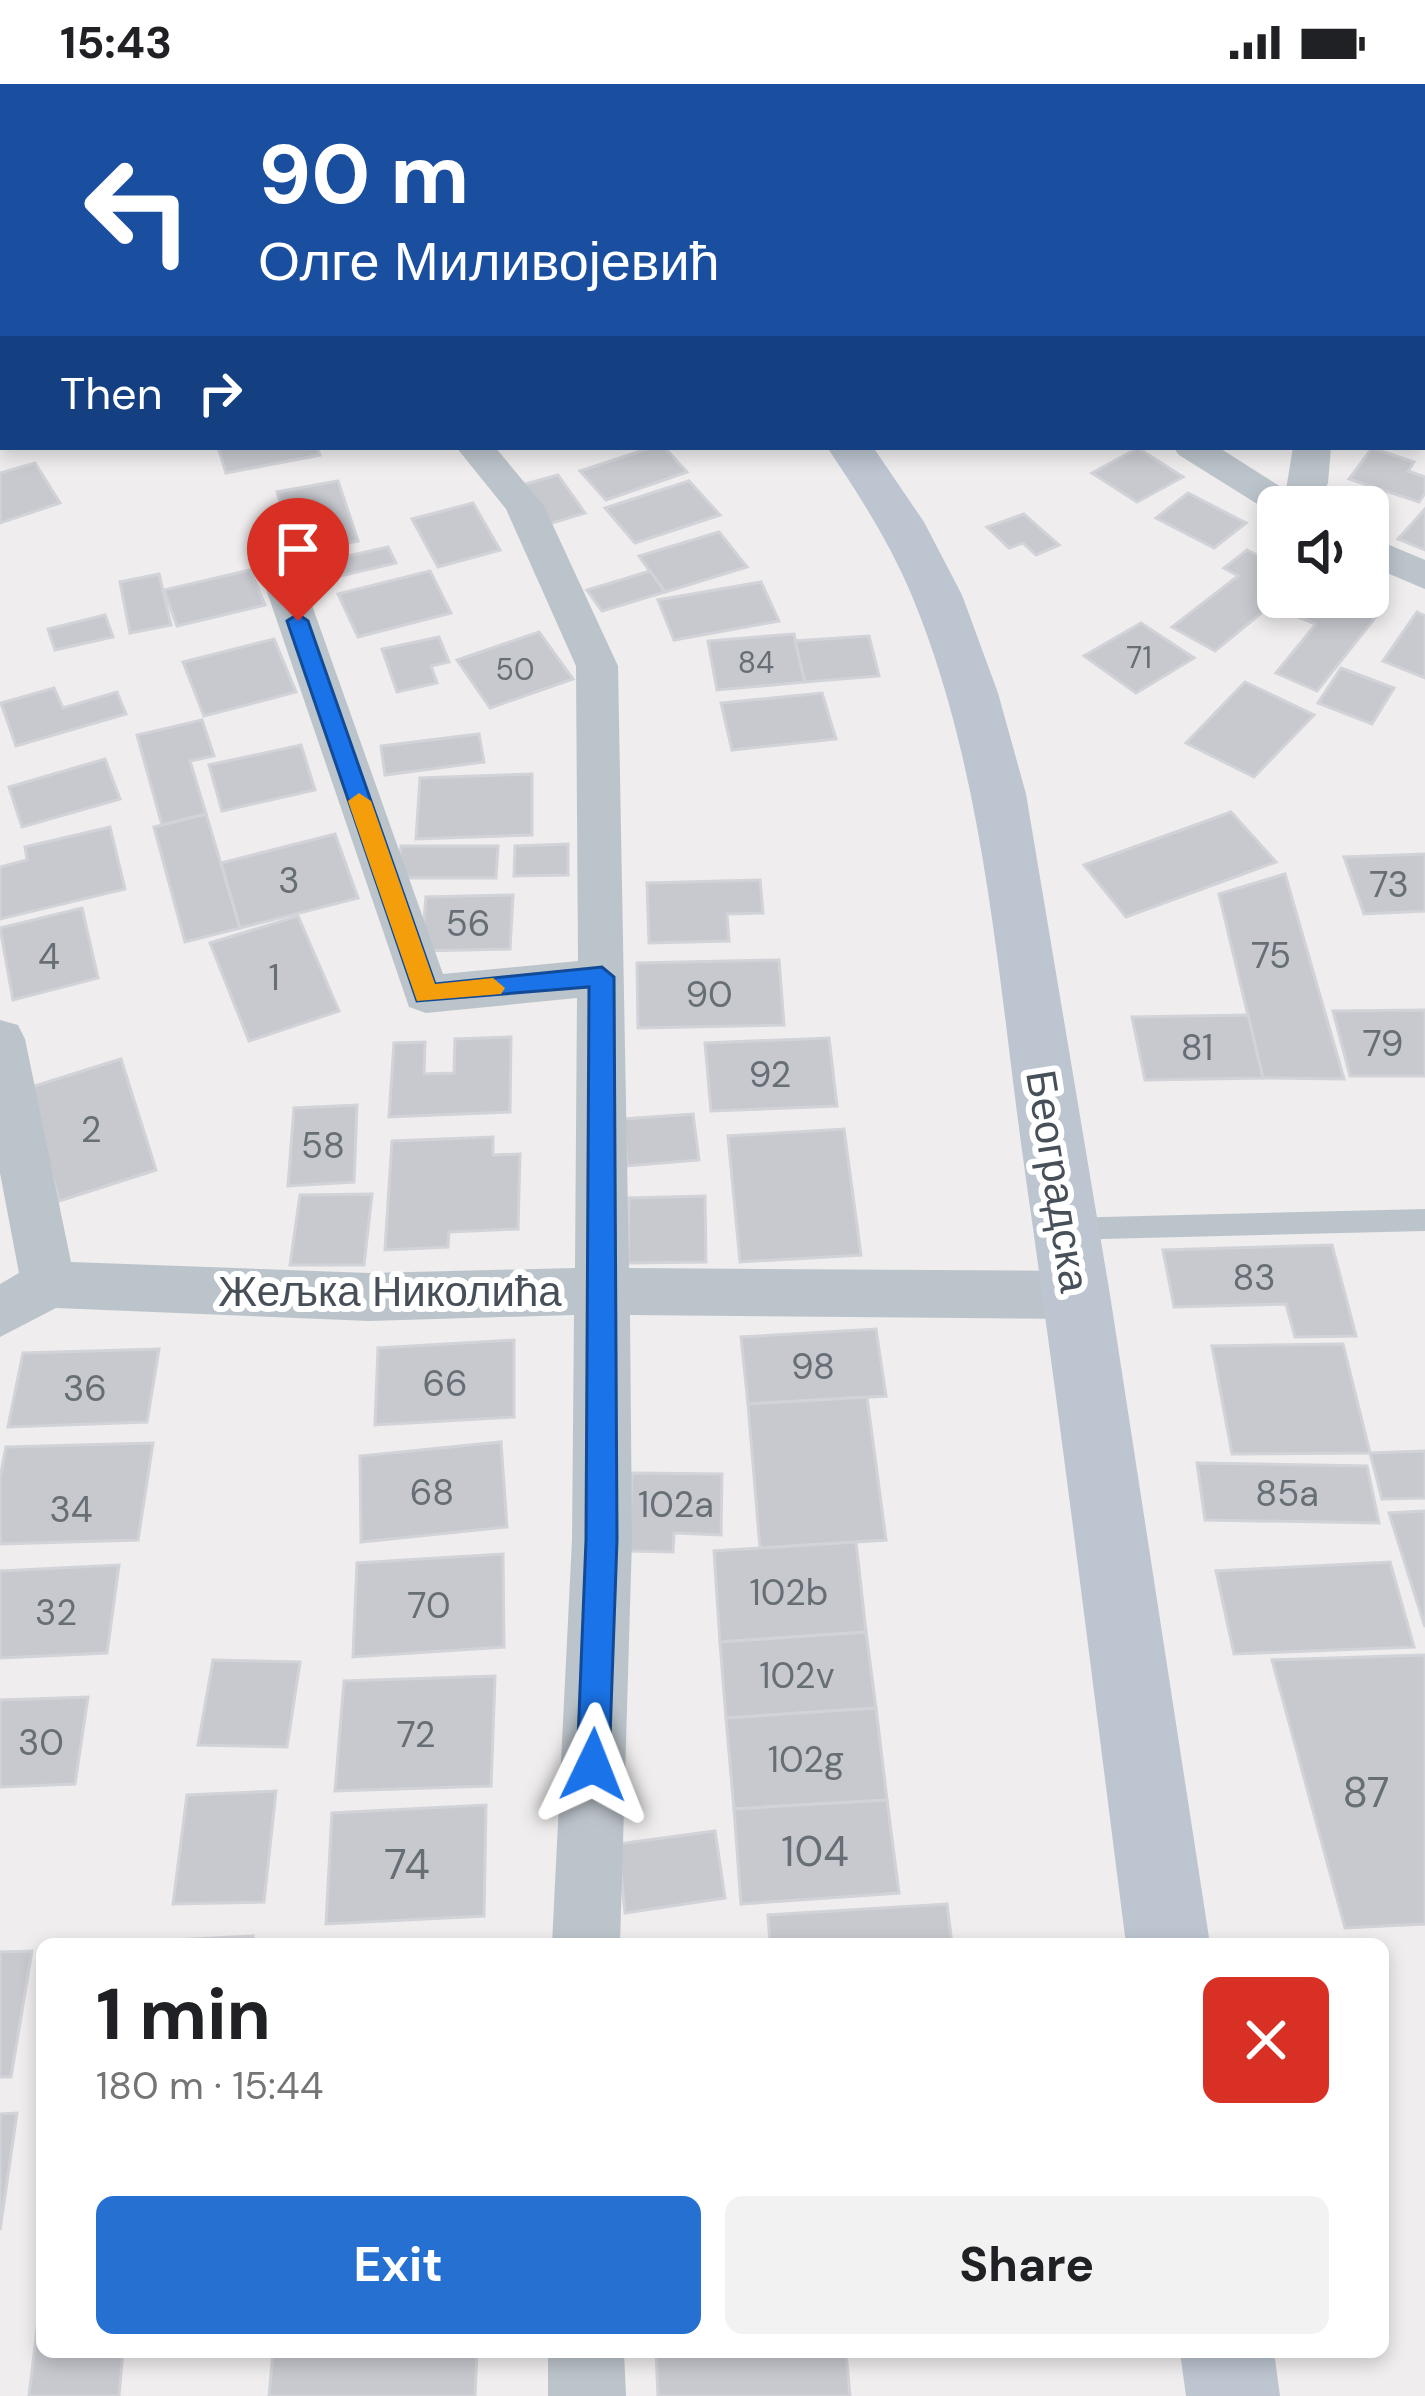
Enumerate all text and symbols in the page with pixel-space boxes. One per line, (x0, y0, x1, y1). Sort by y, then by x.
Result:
text: 15:43 (60, 13, 172, 72)
text: 90 m (258, 120, 469, 229)
icon: left (60, 132, 216, 288)
text: Олге Миливојевић (258, 226, 720, 297)
icon: right (187, 360, 253, 426)
text: Then (60, 364, 163, 423)
map controls (1257, 486, 1389, 618)
button: sound (1257, 486, 1389, 618)
pin (247, 498, 349, 621)
icon: arrive (265, 516, 331, 582)
house number: 71 (1126, 638, 1152, 677)
house number: 84 (738, 643, 774, 682)
house number: 50 (496, 650, 534, 689)
house number: 3 (278, 857, 300, 904)
house number: 73 (1369, 861, 1409, 908)
house number: 56 (446, 900, 490, 947)
house number: 75 (1251, 932, 1291, 979)
house number: 4 (38, 933, 60, 980)
house number: 1 (268, 954, 280, 1001)
house number: 90 (685, 971, 733, 1018)
house number: 79 (1363, 1020, 1403, 1067)
house number: 81 (1181, 1024, 1213, 1071)
house number: 92 (749, 1051, 791, 1098)
street label: Београдска (1013, 1066, 1103, 1297)
house number: 2 (81, 1106, 101, 1153)
house number: 58 (301, 1122, 345, 1169)
house number: 83 (1232, 1254, 1276, 1301)
street label: Жељка Николића (218, 1264, 562, 1319)
house number: 98 (791, 1343, 835, 1390)
house number: 66 (422, 1360, 468, 1407)
house number: 36 (63, 1365, 107, 1412)
house number: 68 (410, 1469, 454, 1516)
house number: 85a (1255, 1470, 1319, 1517)
house number: 102a (638, 1481, 714, 1528)
house number: 34 (49, 1486, 93, 1533)
house number: 102b (750, 1569, 828, 1616)
house number: 70 (407, 1582, 451, 1629)
house number: 32 (35, 1589, 77, 1636)
house number: 102v (759, 1652, 835, 1699)
position arrow (530, 1702, 656, 1828)
house number: 72 (396, 1711, 436, 1758)
house number: 30 (18, 1719, 64, 1766)
house number: 102g (768, 1736, 844, 1783)
house number: 87 (1343, 1765, 1389, 1820)
house number: 104 (781, 1824, 849, 1879)
house number: 74 (384, 1837, 430, 1892)
text: 1 min (96, 1968, 271, 2061)
button: close (1203, 1977, 1329, 2103)
text: 180 m · 15:44 (96, 2060, 323, 2111)
button: Exit (96, 2196, 701, 2334)
button: Share (725, 2196, 1329, 2334)

